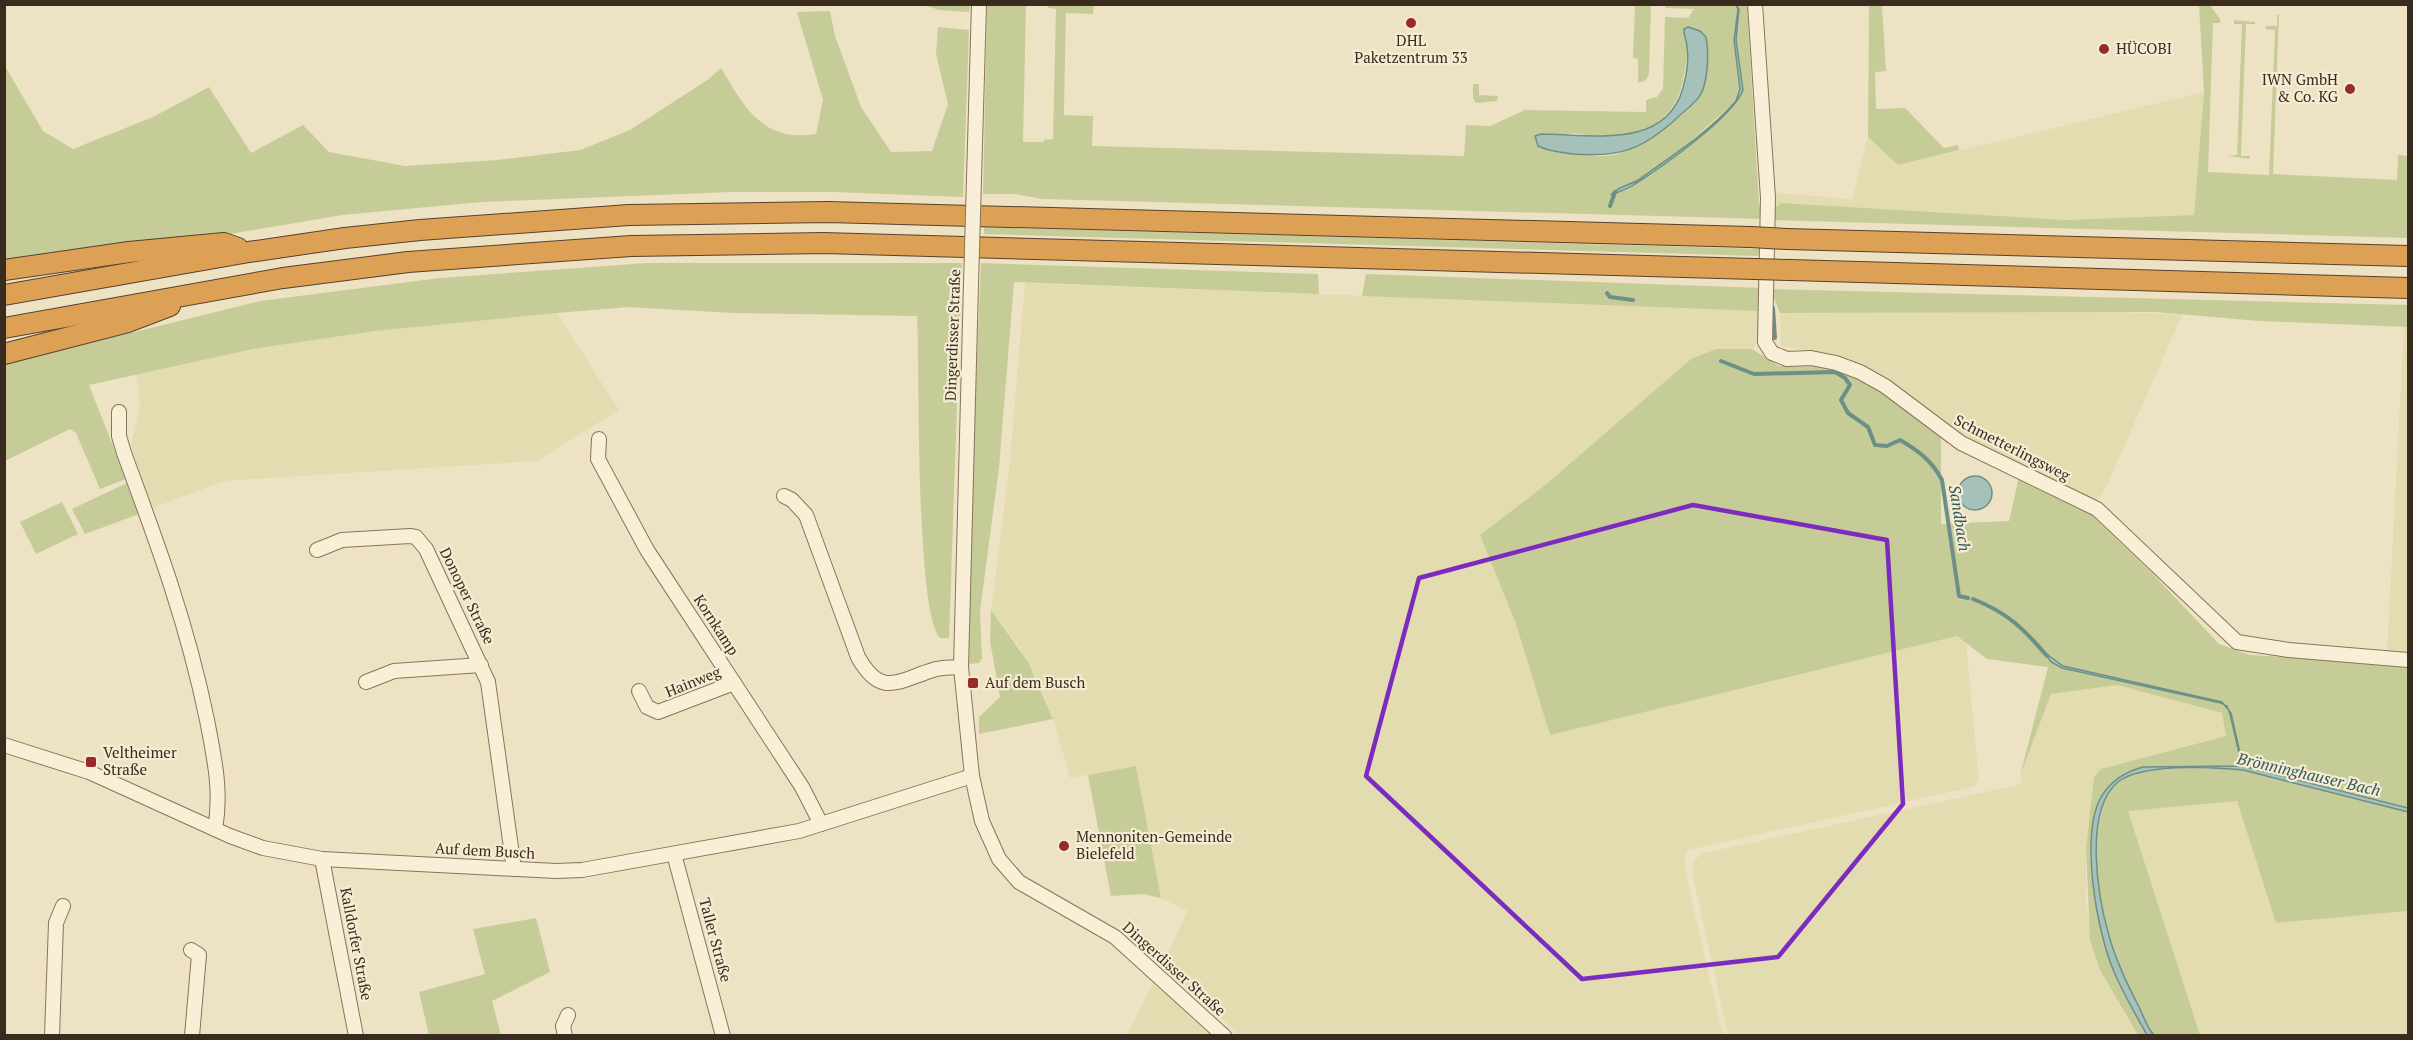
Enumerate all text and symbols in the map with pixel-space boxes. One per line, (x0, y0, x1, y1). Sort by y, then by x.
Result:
marker: DHL Paketzentrum 33 (1404, 16, 1418, 30)
place label: DHL Paketzentrum 33 (1354, 30, 1468, 67)
place label: HÜCOBI (2116, 38, 2172, 58)
marker: HÜCOBI (2097, 42, 2111, 56)
place label: IWN GmbH & Co. KG (2262, 69, 2339, 106)
marker: IWN GmbH & Co. KG (2343, 82, 2357, 96)
street label: Dingerdisser Straße (940, 269, 964, 401)
street label: Schmetterlingsweg (1951, 409, 2075, 485)
water label: Sandbach (1944, 483, 1976, 553)
street label: Donoper Straße (436, 544, 500, 647)
street label: Kornkamp (690, 590, 744, 659)
street label: Hainweg (662, 661, 724, 701)
place label: Auf dem Busch (985, 672, 1085, 692)
marker: Auf dem Busch (966, 676, 980, 690)
place label: Veltheimer Straße (103, 742, 177, 779)
water label: Brönninghauser Bach (2234, 747, 2383, 801)
marker: Veltheimer Straße (84, 755, 98, 769)
place label: Mennoniten-Gemeinde Bielefeld (1076, 826, 1232, 863)
street label: Auf dem Busch (434, 837, 536, 863)
marker: Mennoniten-Gemeinde Bielefeld (1057, 839, 1071, 853)
street label: Kalldorfer Straße (336, 886, 378, 1002)
street label: Taller Straße (695, 895, 737, 984)
street label: Dingerdisser Straße (1119, 917, 1230, 1020)

